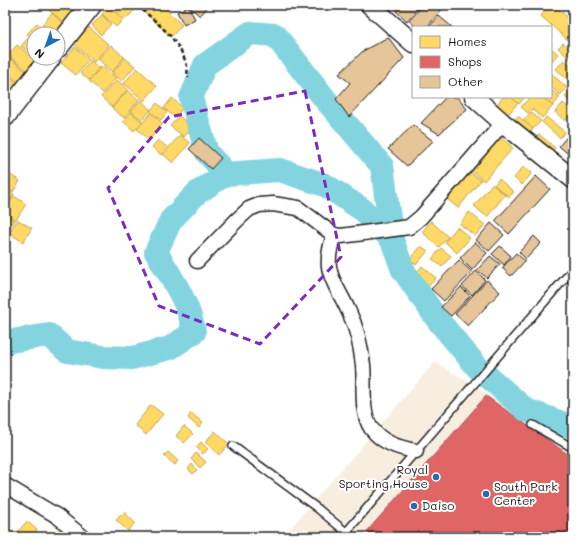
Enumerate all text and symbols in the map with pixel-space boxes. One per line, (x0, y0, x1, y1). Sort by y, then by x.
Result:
north arrow (26, 26, 66, 66)
legend (412, 26, 552, 98)
text: Homes (448, 33, 487, 49)
text: N (31, 46, 47, 62)
text: Shops (448, 53, 482, 69)
text: Other (448, 73, 483, 89)
place label: Royal Sporting House (339, 461, 428, 491)
marker: Royal Sporting House (431, 472, 441, 482)
place label: South Park Center (494, 478, 558, 508)
marker: South Park Center (481, 489, 491, 499)
place label: Daiso (422, 497, 454, 513)
marker: Daiso (409, 501, 419, 511)

